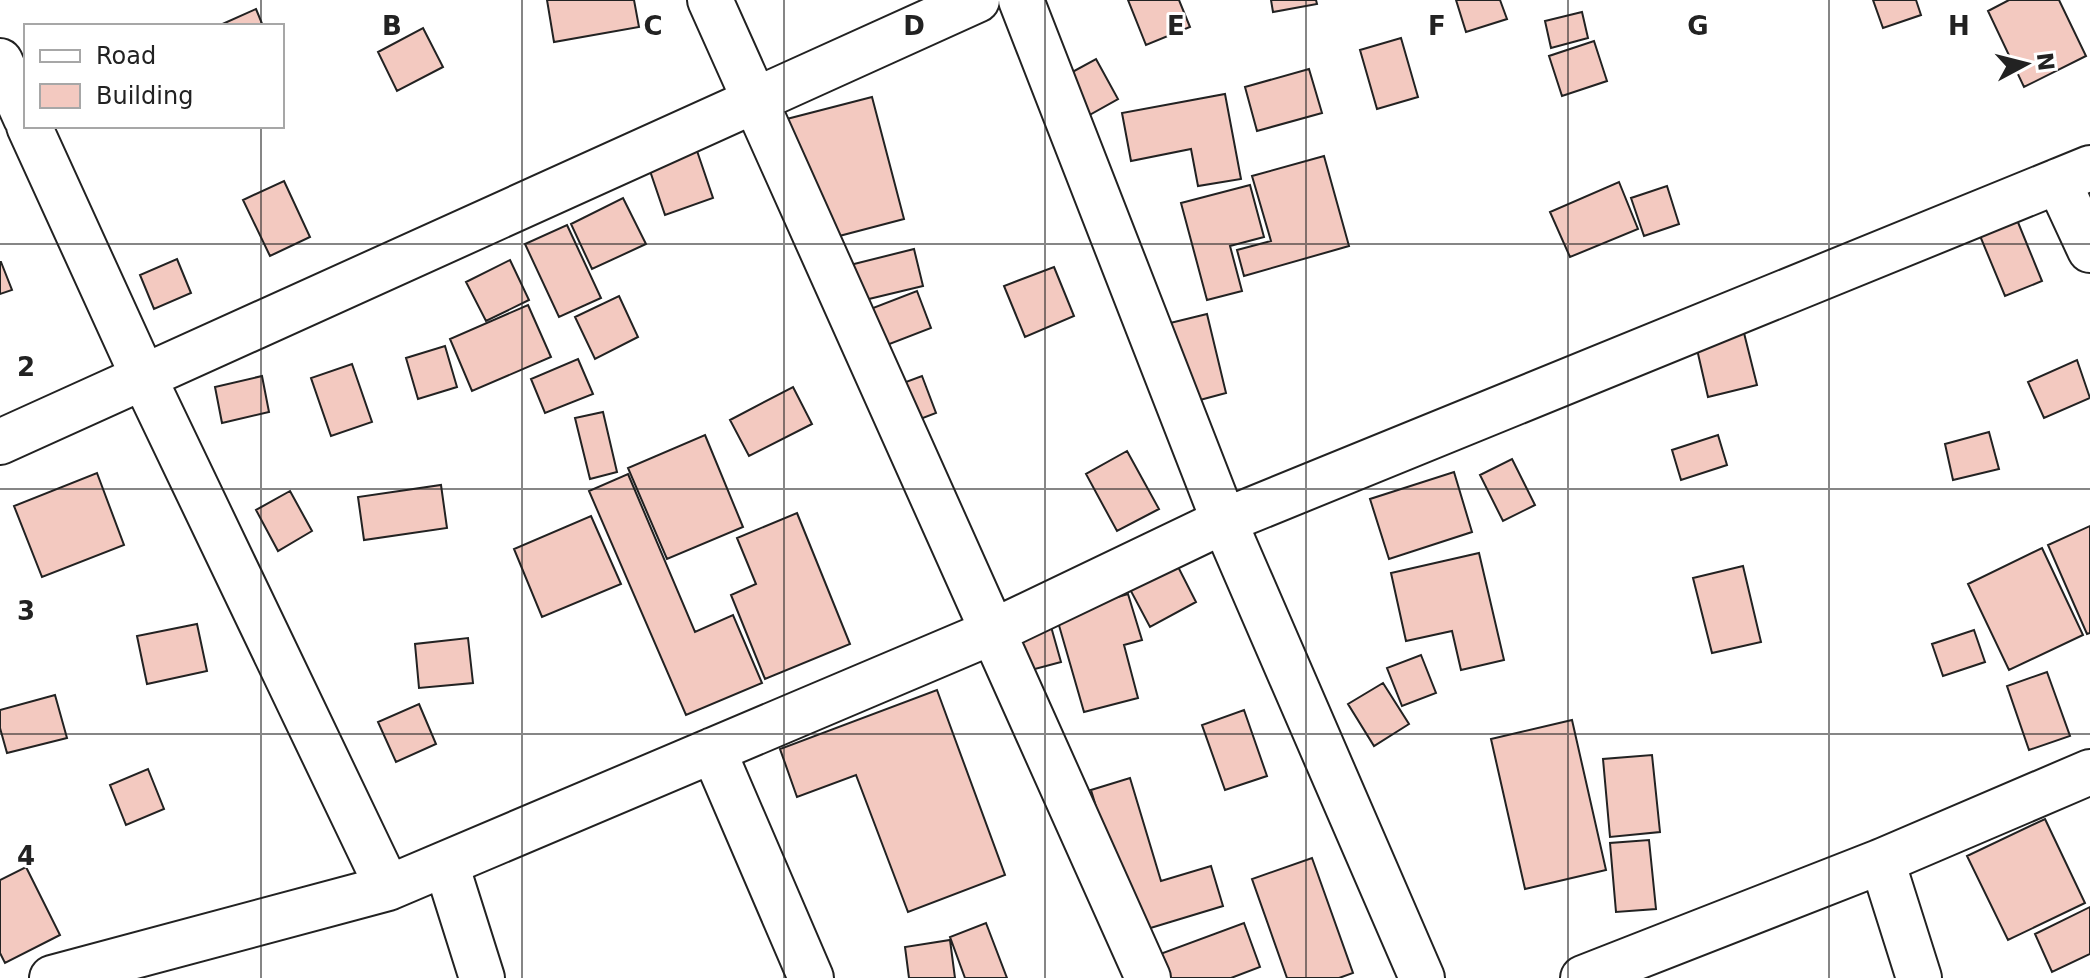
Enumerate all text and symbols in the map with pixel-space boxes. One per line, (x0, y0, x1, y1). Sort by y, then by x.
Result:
text: B (382, 11, 402, 41)
text: C (643, 11, 663, 41)
text: D (903, 11, 925, 41)
text: E (1167, 11, 1185, 41)
text: F (1428, 11, 1446, 41)
text: G (1687, 11, 1709, 41)
text: H (1948, 11, 1970, 41)
legend (24, 24, 284, 128)
north arrow (1986, 24, 2066, 104)
text: Road (96, 42, 156, 70)
text: N (2032, 51, 2059, 72)
text: Building (96, 82, 193, 110)
text: 2 (17, 352, 35, 382)
text: 3 (17, 596, 35, 626)
text: 4 (17, 841, 35, 871)

